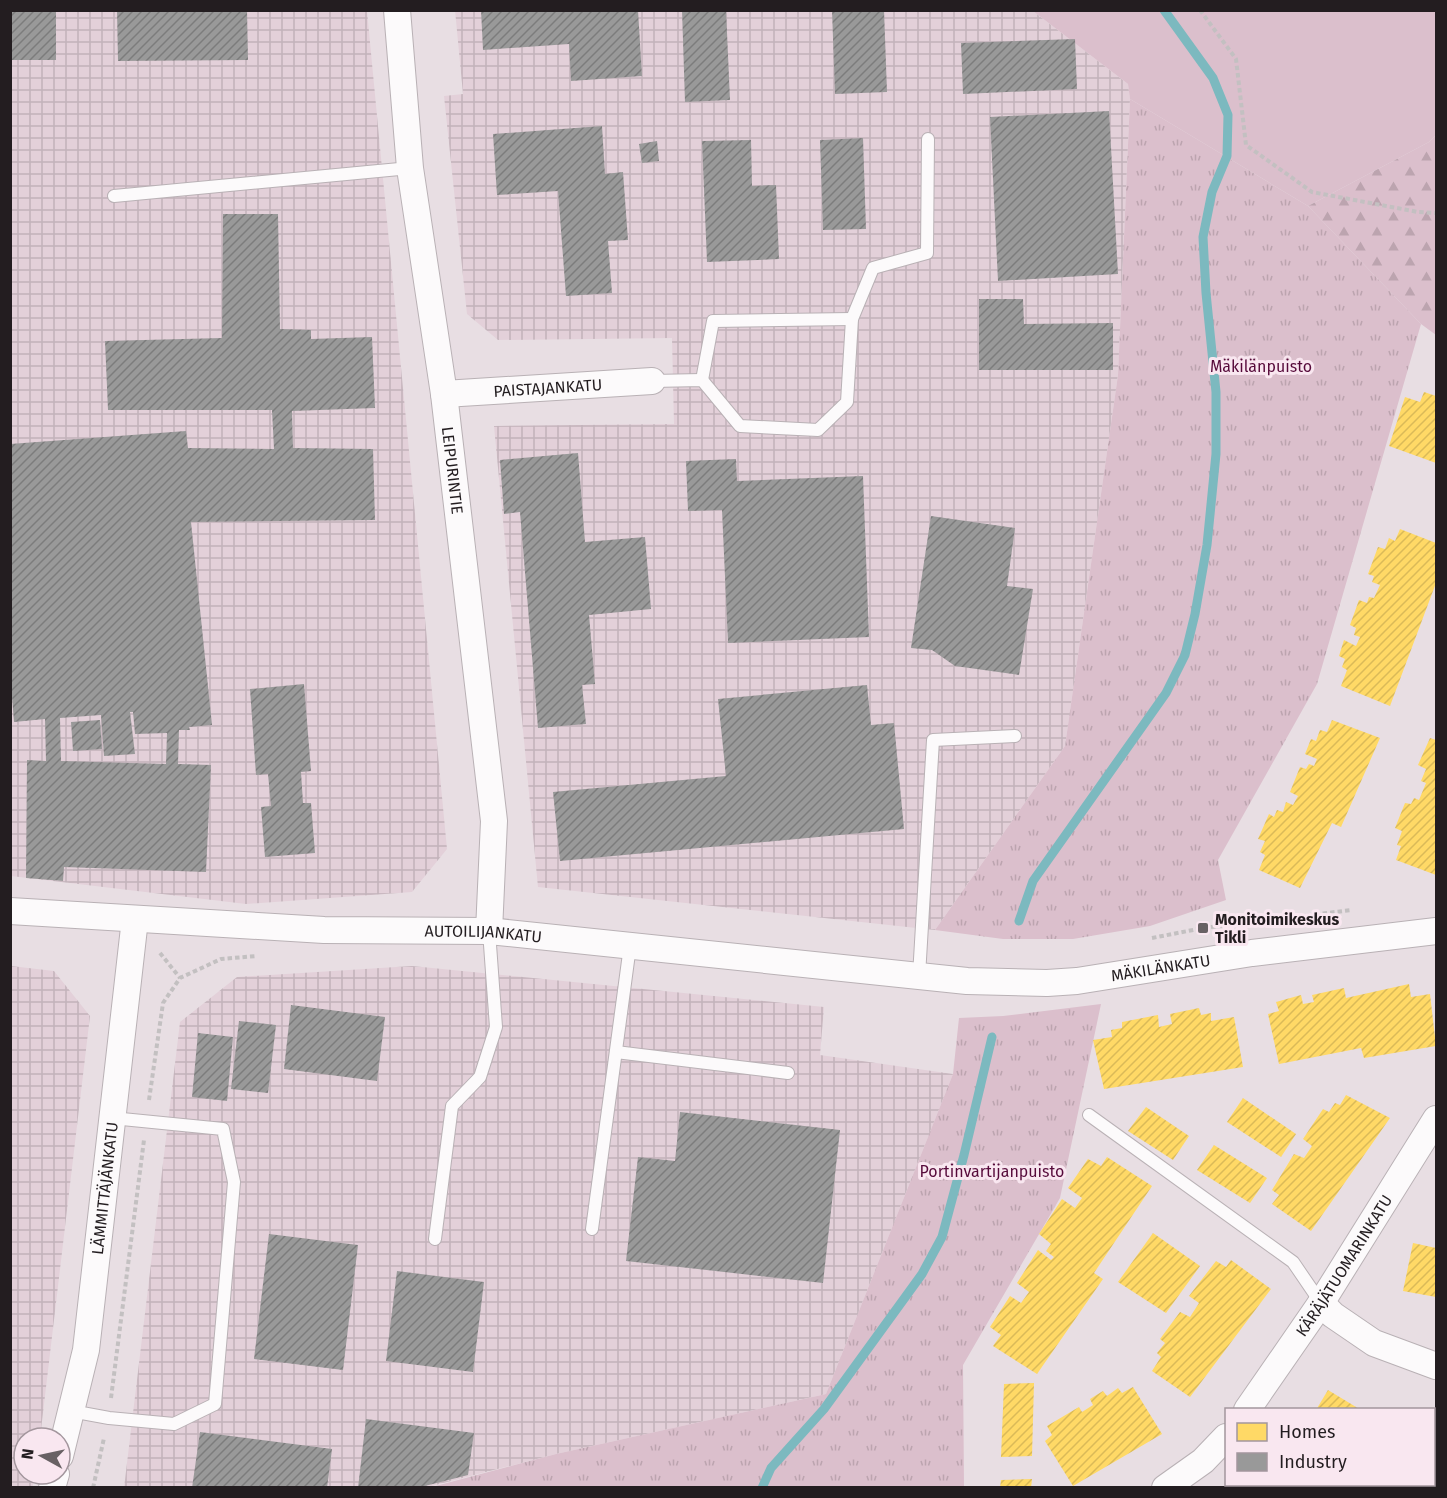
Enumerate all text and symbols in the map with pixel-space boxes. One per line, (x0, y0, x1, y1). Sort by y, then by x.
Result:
park label: Mäkilänpuisto (1210, 357, 1312, 376)
street label: PAISTAJANKATU (493, 375, 603, 400)
street label: LEIPURINTIE (438, 426, 468, 515)
place label: Monitoimikeskus Tikli (1215, 910, 1339, 947)
street label: AUTOILIJANKATU (425, 921, 543, 946)
marker: Monitoimikeskus Tikli (1196, 921, 1210, 935)
street label: MÄKILÄNKATU (1110, 950, 1212, 985)
street label: LÄMMITTÄJÄNKATU (87, 1121, 121, 1256)
park label: Portinvartijanpuisto (920, 1162, 1064, 1181)
street label: KÄRÄJÄTUOMARINKATU (1291, 1191, 1396, 1340)
legend (1225, 1408, 1435, 1486)
text: Homes (1279, 1421, 1335, 1443)
north arrow (12, 1426, 72, 1486)
text: N (17, 1447, 38, 1461)
text: Industry (1279, 1451, 1347, 1473)

